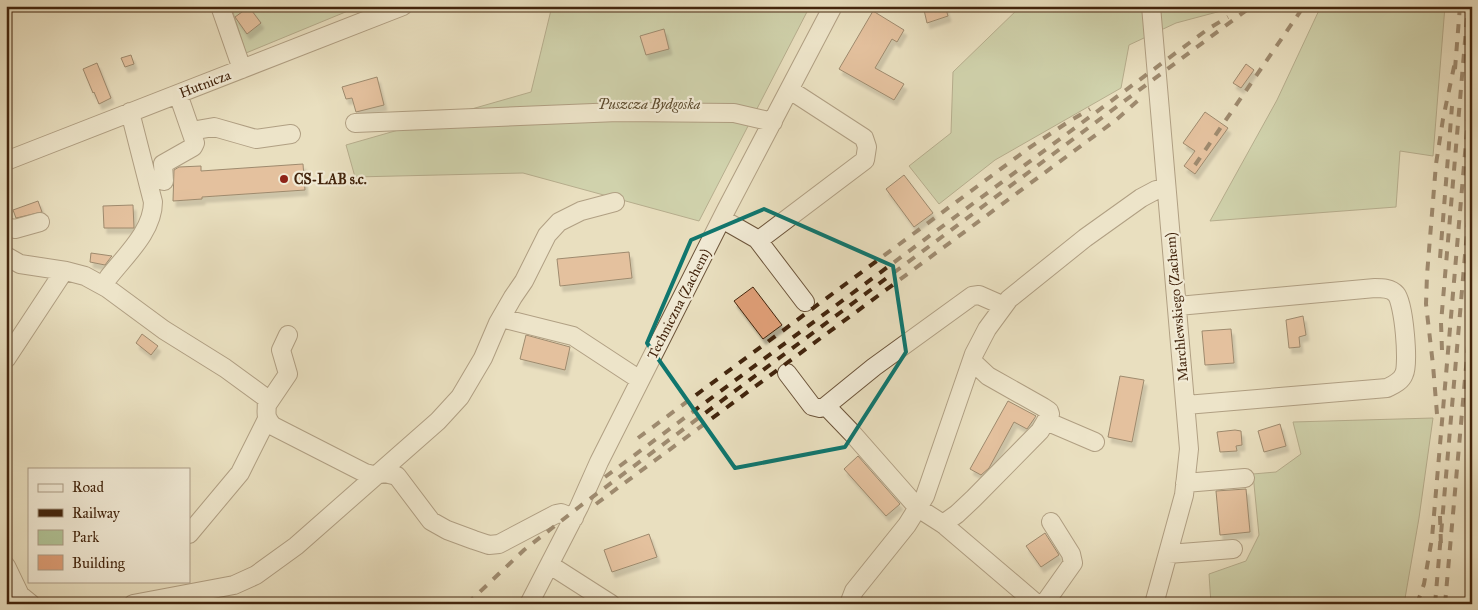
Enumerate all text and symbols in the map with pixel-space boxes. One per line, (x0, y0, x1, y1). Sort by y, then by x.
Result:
street label: Hutnicza (177, 66, 233, 102)
park label: Puszcza Bydgoska (598, 96, 701, 113)
place label: CS-LAB s.c. (294, 171, 367, 188)
marker: CS-LAB s.c. (278, 173, 290, 185)
street label: Marchlewskiego (Zachem) (1162, 232, 1193, 382)
street label: Techniczna (Zachem) (644, 246, 715, 363)
legend (28, 468, 190, 582)
text: Road (72, 478, 104, 496)
text: Railway (72, 504, 121, 522)
text: Park (72, 528, 99, 546)
text: Building (72, 554, 126, 572)

